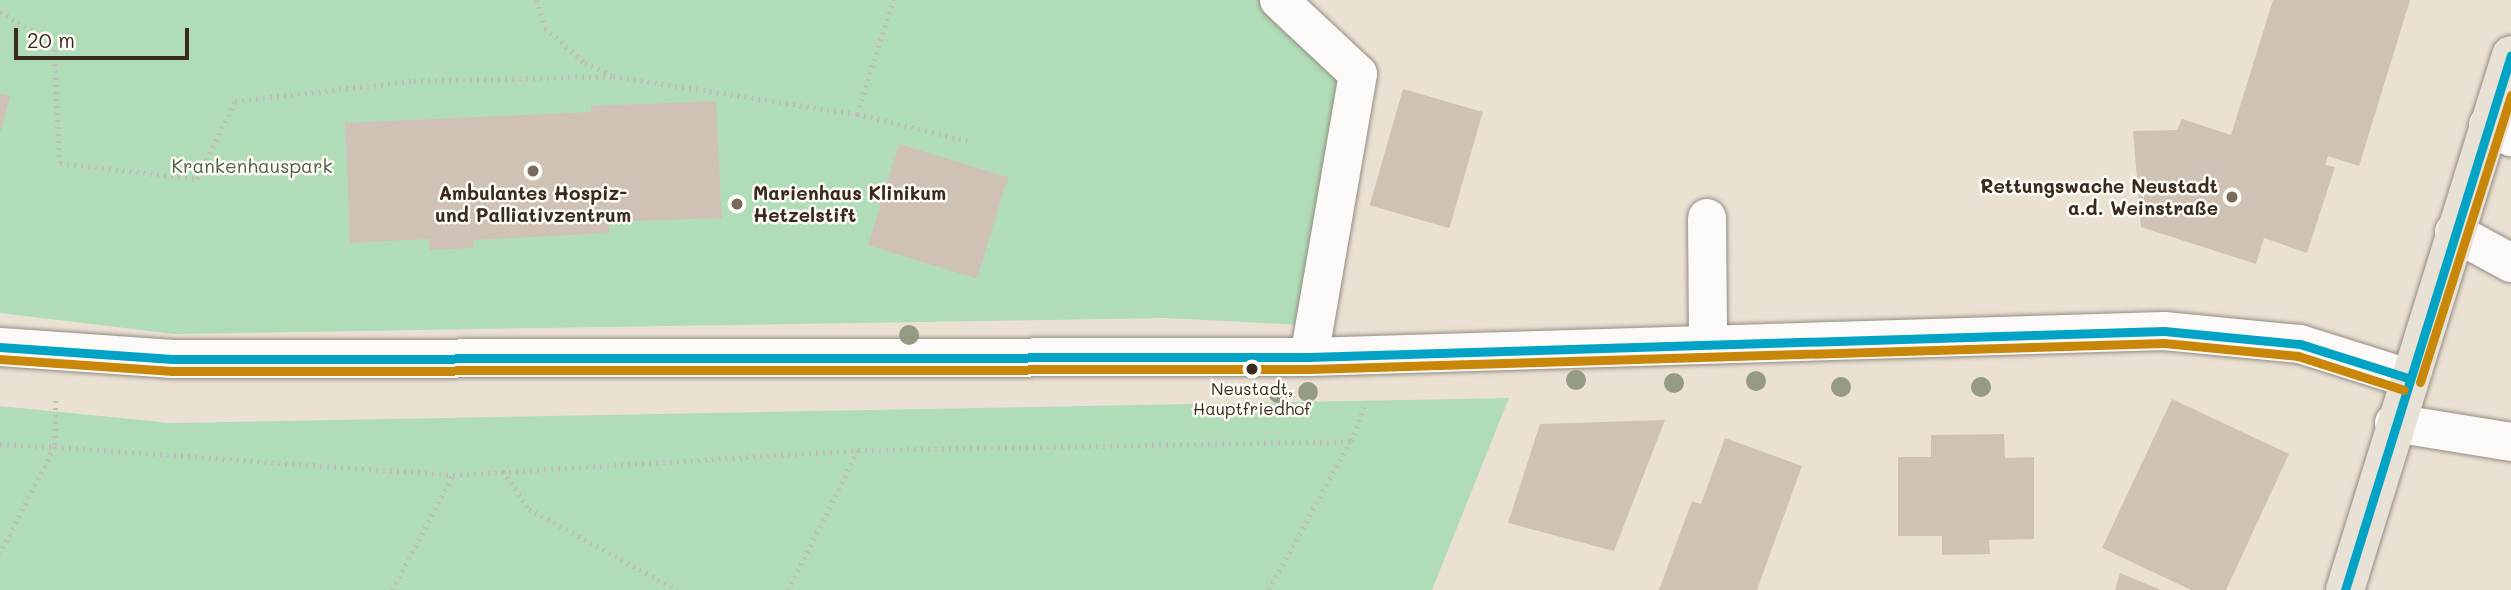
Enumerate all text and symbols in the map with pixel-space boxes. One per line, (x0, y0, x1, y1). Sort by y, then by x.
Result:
scale bar (18, 14, 192, 58)
text: 20 m (27, 26, 75, 53)
park label: Krankenhauspark (171, 155, 333, 177)
marker: Ambulantes Hospiz- und Palliativzentrum (525, 163, 541, 179)
place label: Rettungswache Neustadt a.d. Weinstraße (1980, 175, 2218, 219)
place label: Ambulantes Hospiz- und Palliativzentrum (435, 182, 631, 226)
place label: Marienhaus Klinikum Hetzelstift (753, 182, 946, 226)
marker: Rettungswache Neustadt a.d. Weinstraße (2224, 189, 2240, 205)
marker: Marienhaus Klinikum Hetzelstift (727, 194, 747, 214)
marker: Neustadt, Hauptfriedhof (1245, 362, 1259, 376)
place label: Neustadt, Hauptfriedhof (1193, 379, 1311, 419)

